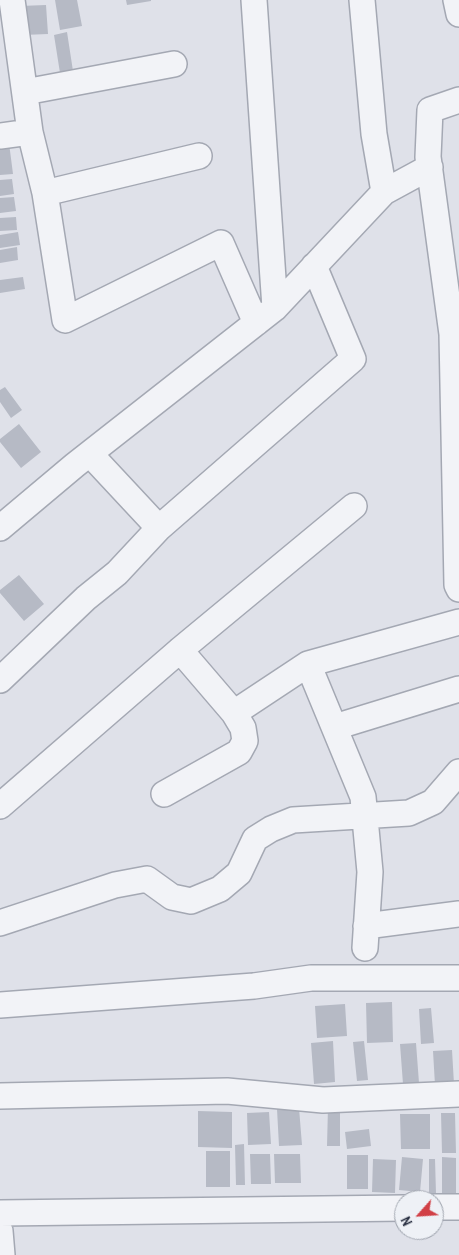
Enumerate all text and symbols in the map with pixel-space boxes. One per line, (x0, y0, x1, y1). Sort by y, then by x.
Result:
north arrow (394, 1190, 444, 1240)
text: N (397, 1213, 416, 1229)

